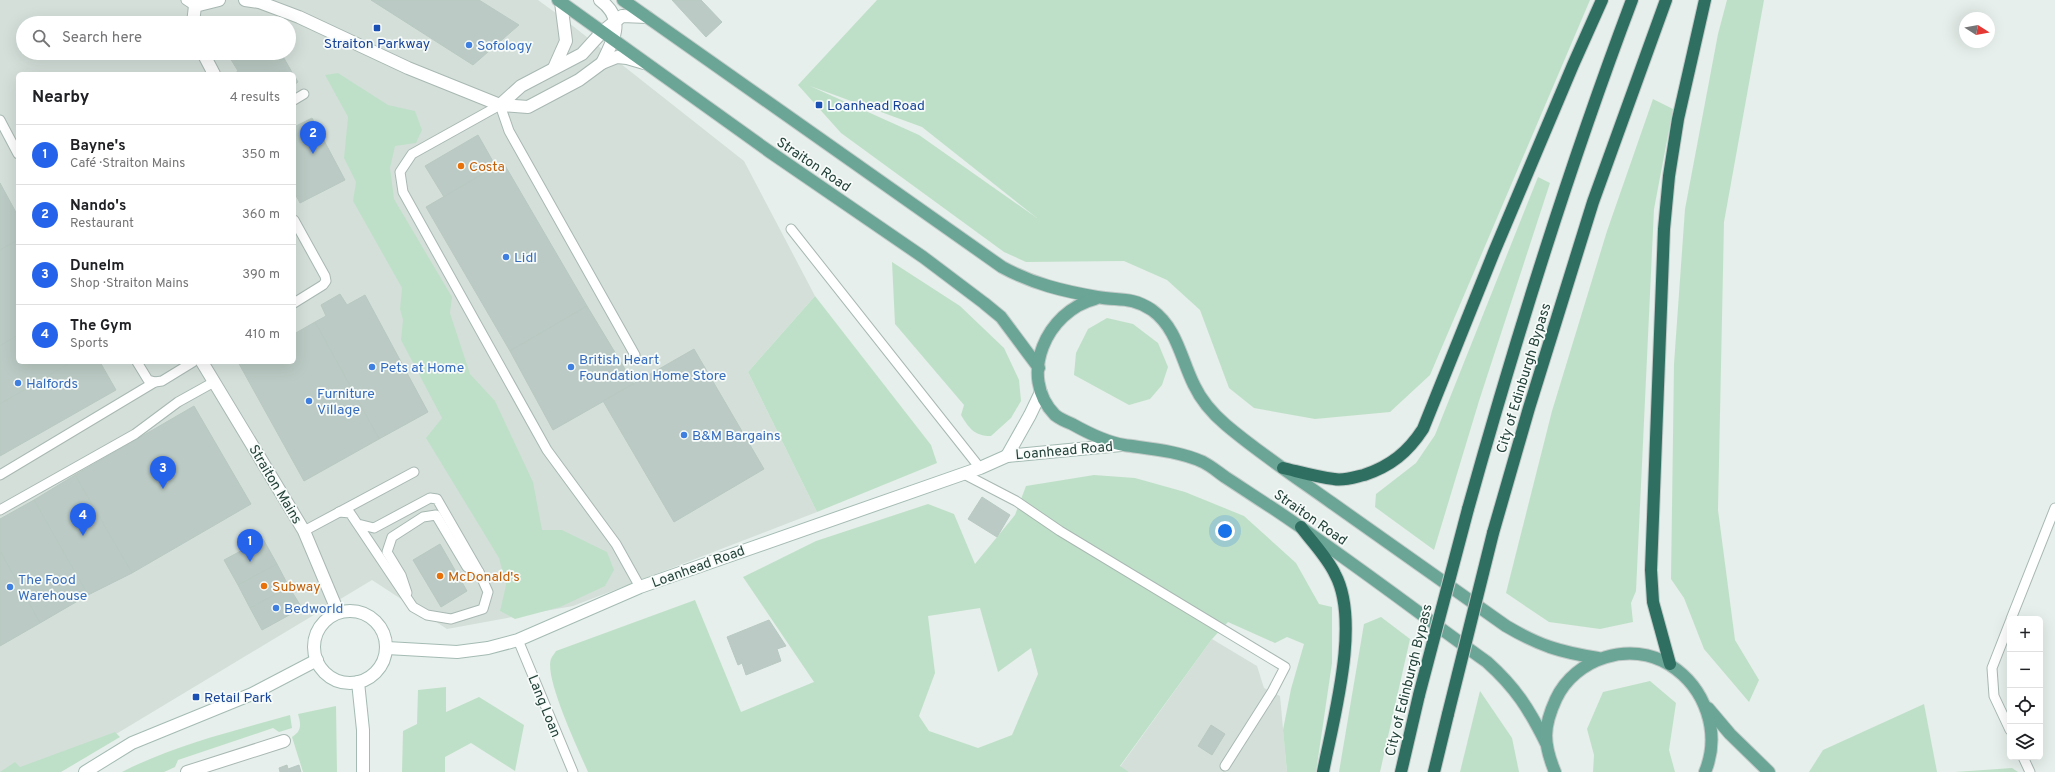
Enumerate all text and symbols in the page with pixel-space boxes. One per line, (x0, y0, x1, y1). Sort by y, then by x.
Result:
north arrow (1959, 12, 1995, 48)
search box (16, 16, 296, 60)
marker: Straiton Parkway (372, 23, 382, 33)
icon: search (30, 27, 52, 49)
text: Search here (62, 29, 142, 48)
place label: Straiton Parkway (324, 36, 430, 53)
place label: Sofology (477, 38, 532, 55)
marker: Sofology (464, 40, 474, 50)
text: Nearby (32, 87, 89, 109)
text: 4 results (230, 90, 280, 106)
place label: Loanhead Road (827, 98, 925, 115)
marker: Loanhead Road (814, 100, 824, 110)
pin: 2 (300, 121, 326, 154)
street label: Straiton Road (773, 134, 853, 196)
text: Bayne's (70, 137, 126, 156)
text: 1 (42, 147, 48, 163)
text: 350 m (242, 147, 280, 163)
text: Café · Straiton Mains (70, 156, 185, 172)
place label: Costa (469, 159, 505, 176)
marker: Costa (456, 161, 466, 171)
text: Nando's (70, 197, 126, 216)
text: 2 (41, 207, 49, 223)
text: 360 m (242, 207, 280, 223)
text: Restaurant (70, 216, 134, 232)
place label: Lidl (514, 250, 537, 267)
marker: Lidl (501, 252, 511, 262)
text: Dunelm (70, 257, 124, 276)
text: 3 (41, 267, 49, 283)
text: 390 m (242, 267, 280, 283)
text: Shop · Straiton Mains (70, 276, 189, 292)
street label: City of Edinburgh Bypass (1493, 301, 1555, 456)
text: The Gym (70, 317, 132, 336)
text: 4 (41, 327, 49, 343)
text: 410 m (245, 327, 280, 343)
text: Sports (70, 336, 109, 352)
place label: British Heart Foundation Home Store (579, 352, 726, 385)
place label: Pets at Home (380, 360, 464, 377)
marker: Pets at Home (367, 362, 377, 372)
marker: British Heart Foundation Home Store (566, 362, 576, 372)
place label: Halfords (26, 376, 78, 393)
marker: Halfords (13, 378, 23, 388)
place label: Furniture Village (317, 386, 375, 419)
marker: Furniture Village (304, 396, 314, 406)
place label: B&M Bargains (692, 428, 781, 445)
marker: B&M Bargains (679, 430, 689, 440)
street label: Loanhead Road (1015, 439, 1114, 464)
street label: Straiton Mains (244, 442, 305, 527)
pin: 3 (150, 456, 176, 489)
street label: Straiton Road (1270, 487, 1350, 550)
pin: 4 (70, 503, 96, 536)
your location (1215, 521, 1235, 541)
pin: 1 (237, 529, 263, 562)
street label: Loanhead Road (650, 543, 747, 592)
place label: McDonald's (448, 569, 520, 586)
marker: McDonald's (435, 571, 445, 581)
place label: The Food Warehouse (18, 572, 87, 605)
place label: Subway (272, 579, 321, 596)
marker: Subway (259, 581, 269, 591)
marker: The Food Warehouse (5, 582, 15, 592)
place label: Bedworld (284, 601, 344, 618)
marker: Bedworld (271, 603, 281, 613)
street label: City of Edinburgh Bypass (1382, 603, 1437, 758)
map controls (2007, 616, 2043, 760)
button: + (2007, 616, 2043, 652)
button: − (2007, 652, 2043, 688)
street label: Lang Loan (523, 673, 564, 740)
button: locate (2007, 688, 2043, 724)
place label: Retail Park (204, 690, 272, 707)
marker: Retail Park (191, 692, 201, 702)
button: layers (2007, 724, 2043, 760)

